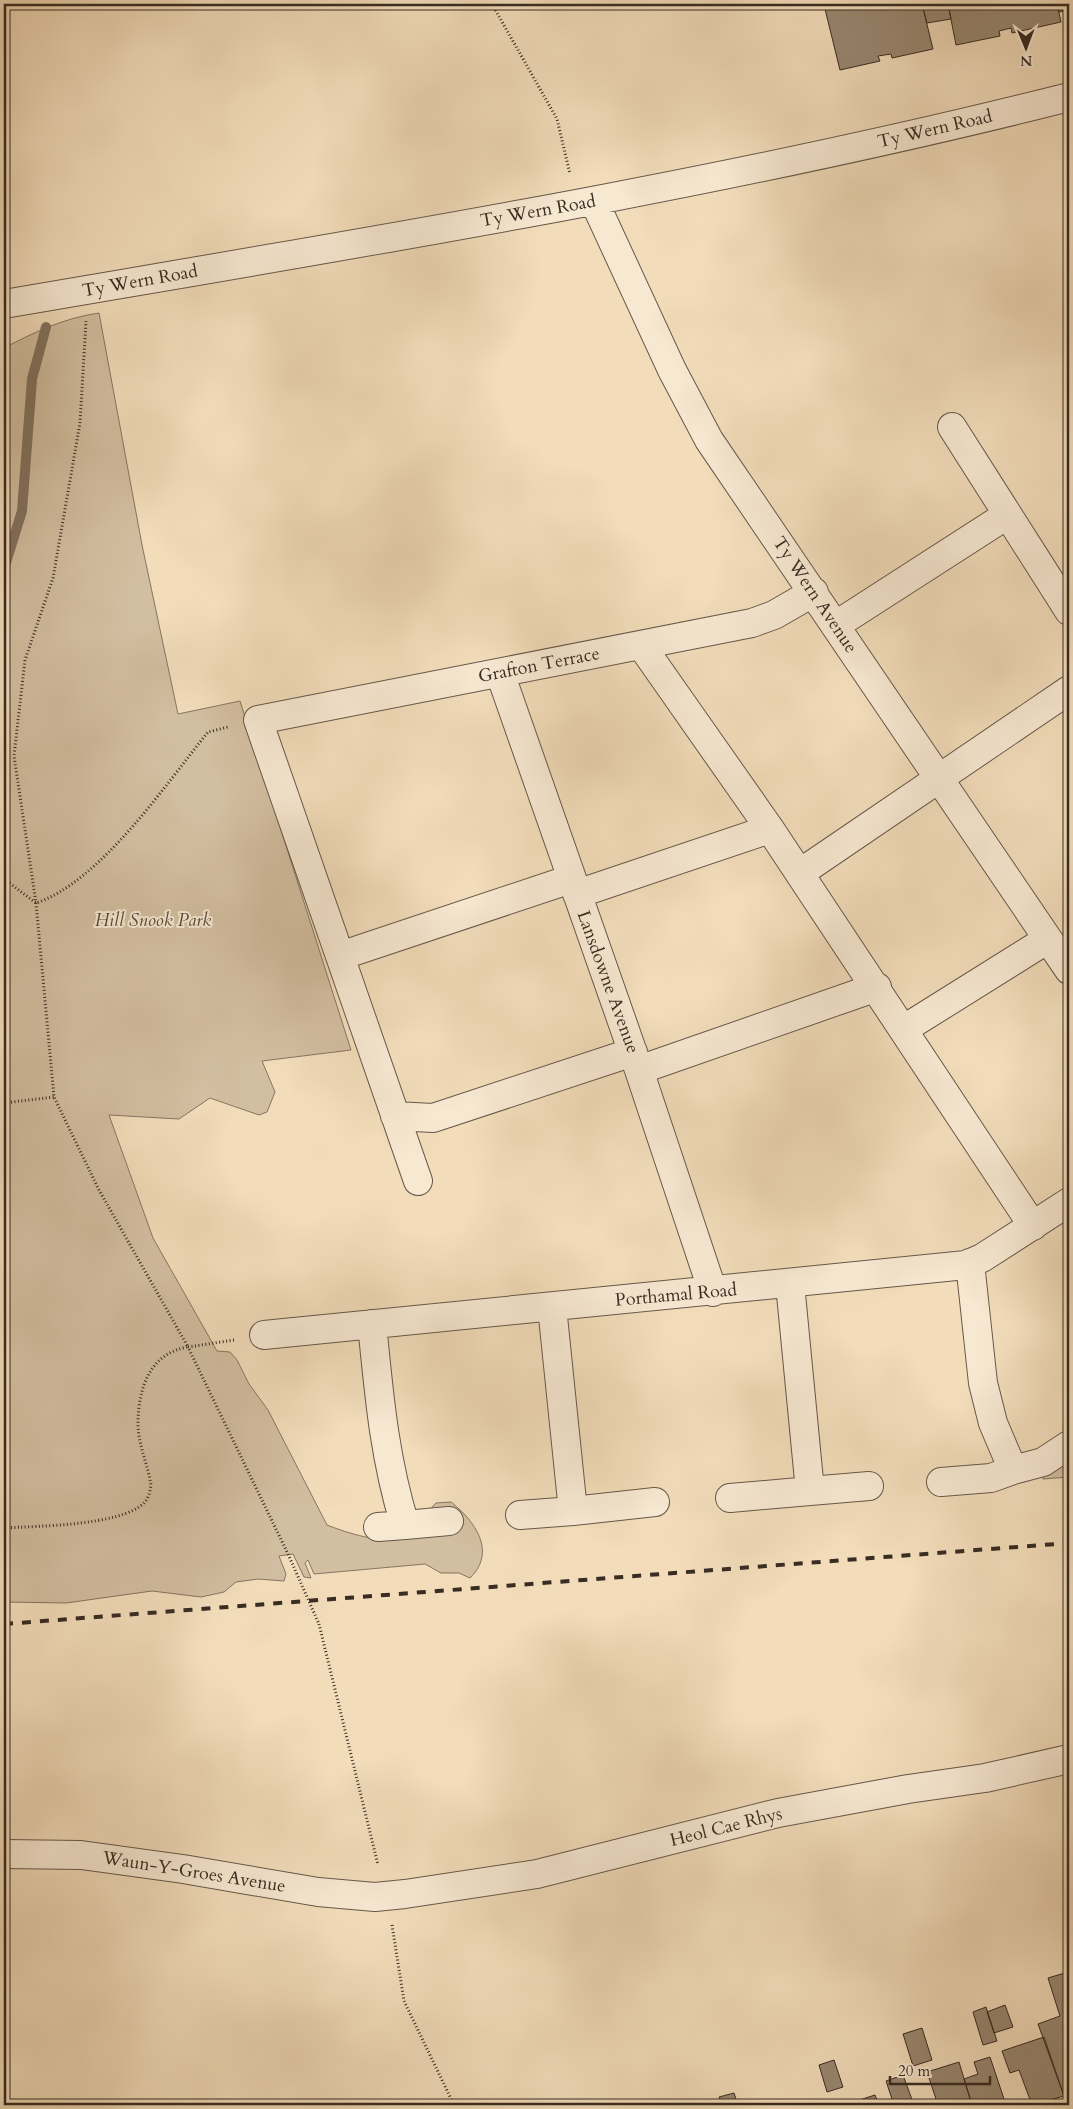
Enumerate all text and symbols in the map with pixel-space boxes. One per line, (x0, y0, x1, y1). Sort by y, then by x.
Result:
north arrow (1000, 22, 1050, 72)
text: N (1020, 51, 1032, 70)
street label: Ty Wern Road (875, 104, 995, 154)
street label: Ty Wern Road (478, 188, 598, 233)
street label: Ty Wern Road (80, 258, 200, 303)
street label: Ty Wern Avenue (767, 532, 863, 658)
street label: Grafton Terrace (476, 641, 602, 689)
street label: Lansdowne Avenue (571, 907, 645, 1057)
park label: Hill Snook Park (95, 908, 211, 933)
street label: Porthamal Road (614, 1277, 738, 1313)
street label: Heol Cae Rhys (667, 1801, 785, 1853)
street label: Waun-Y-Groes Avenue (100, 1845, 287, 1899)
scale bar (890, 2054, 990, 2086)
text: 20 m (898, 2061, 930, 2081)

